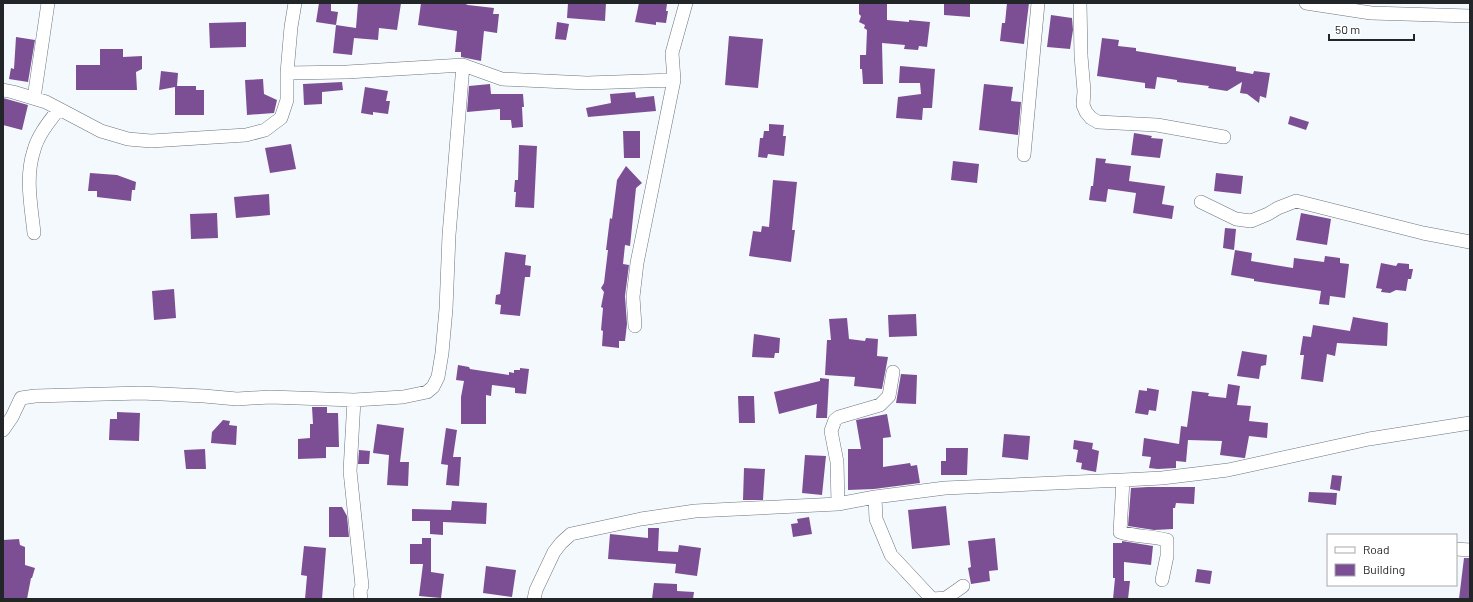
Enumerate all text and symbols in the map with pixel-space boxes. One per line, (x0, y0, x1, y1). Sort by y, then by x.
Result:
scale bar (1329, 16, 1414, 42)
text: 50 m (1335, 22, 1360, 36)
legend (1327, 534, 1457, 586)
text: Road (1363, 542, 1390, 556)
text: Building (1363, 562, 1405, 576)

